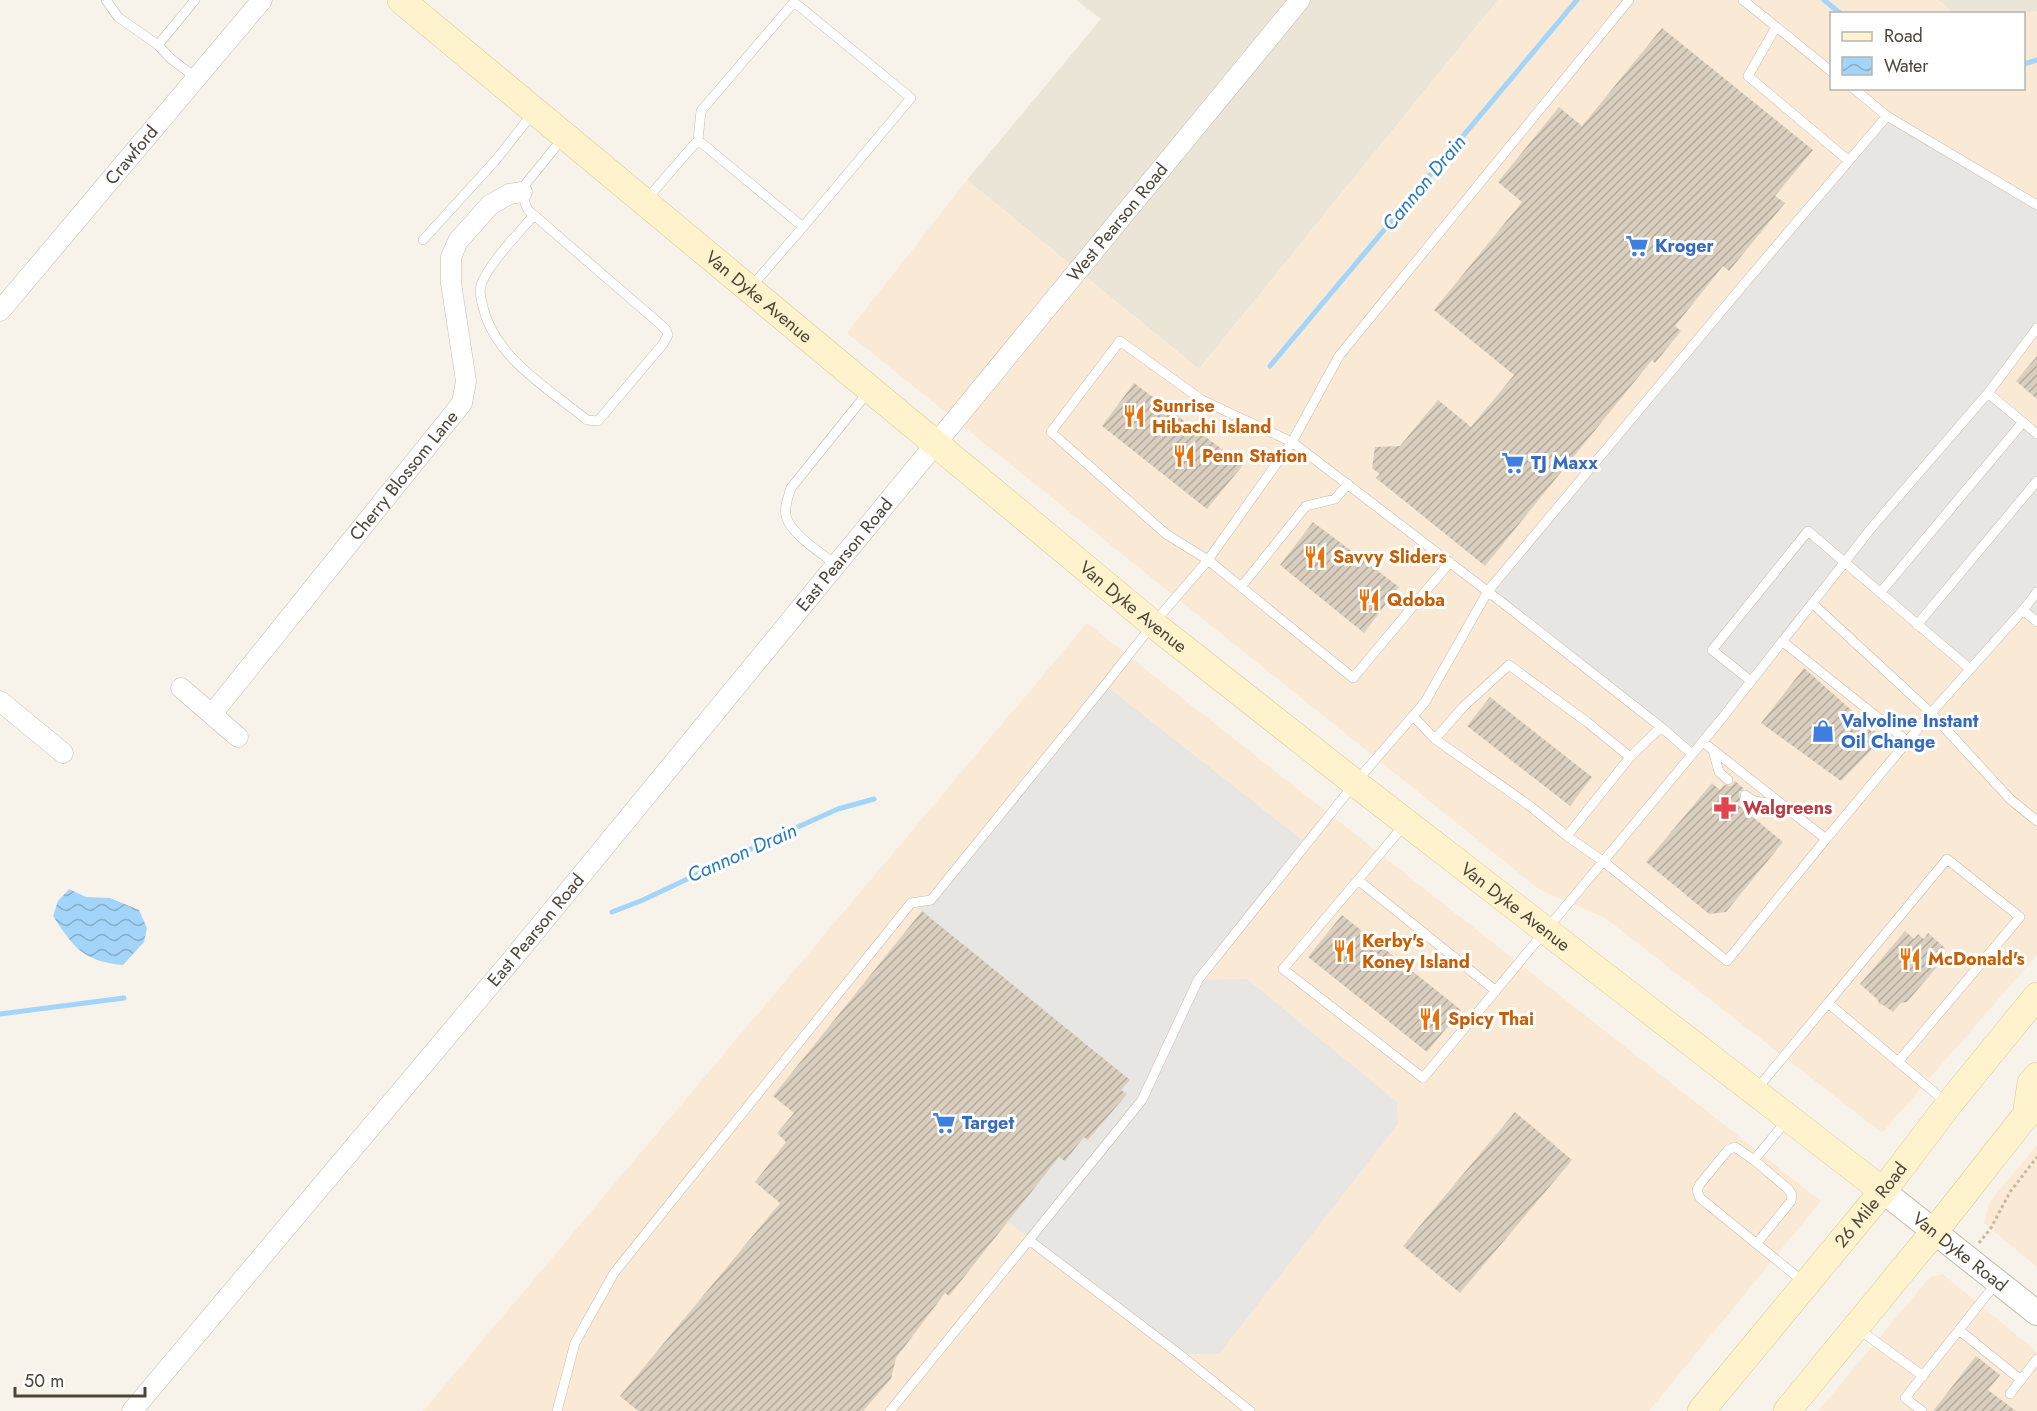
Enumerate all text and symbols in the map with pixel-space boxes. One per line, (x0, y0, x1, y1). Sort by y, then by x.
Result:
legend (1830, 12, 2025, 90)
text: Road (1884, 23, 1923, 49)
text: Water (1884, 53, 1929, 79)
street label: Crawford (99, 120, 164, 190)
water label: Cannon Drain (1375, 129, 1473, 237)
street label: West Pearson Road (1061, 157, 1174, 287)
supermarket icon: Kroger (1624, 233, 1650, 259)
place label: Kroger (1655, 233, 1715, 259)
street label: Van Dyke Avenue (700, 245, 818, 349)
place label: Sunrise Hibachi Island (1152, 393, 1271, 440)
restaurant icon: Sunrise Hibachi Island (1121, 403, 1147, 429)
street label: Cherry Blossom Lane (343, 405, 464, 546)
restaurant icon: Penn Station (1171, 443, 1197, 469)
place label: Penn Station (1202, 443, 1307, 469)
supermarket icon: TJ Maxx (1500, 450, 1526, 476)
place label: TJ Maxx (1531, 450, 1598, 476)
street label: East Pearson Road (790, 492, 899, 617)
restaurant icon: Savvy Sliders (1302, 544, 1328, 570)
place label: Savvy Sliders (1333, 544, 1447, 570)
street label: Van Dyke Avenue (1074, 555, 1193, 659)
restaurant icon: Qdoba (1356, 587, 1382, 613)
place label: Qdoba (1387, 587, 1445, 613)
place label: Valvoline Instant Oil Change (1840, 708, 1979, 755)
shop icon: Valvoline Instant Oil Change (1810, 718, 1836, 744)
pharmacy icon: Walgreens (1712, 795, 1738, 821)
place label: Walgreens (1743, 795, 1832, 821)
water label: Cannon Drain (682, 816, 802, 890)
street label: Van Dyke Avenue (1455, 856, 1576, 958)
street label: East Pearson Road (481, 868, 590, 992)
place label: Kerby's Koney Island (1362, 928, 1470, 975)
restaurant icon: Kerby's Koney Island (1331, 938, 1357, 964)
restaurant icon: McDonald's (1897, 946, 1923, 972)
place label: McDonald's (1928, 946, 2025, 972)
restaurant icon: Spicy Thai (1417, 1006, 1443, 1032)
place label: Spicy Thai (1448, 1006, 1534, 1032)
supermarket icon: Target (931, 1110, 957, 1136)
place label: Target (962, 1110, 1014, 1136)
street label: 26 Mile Road (1828, 1157, 1913, 1253)
street label: Van Dyke Road (1907, 1206, 2013, 1298)
scale bar (15, 1360, 146, 1398)
text: 50 m (24, 1368, 64, 1394)

